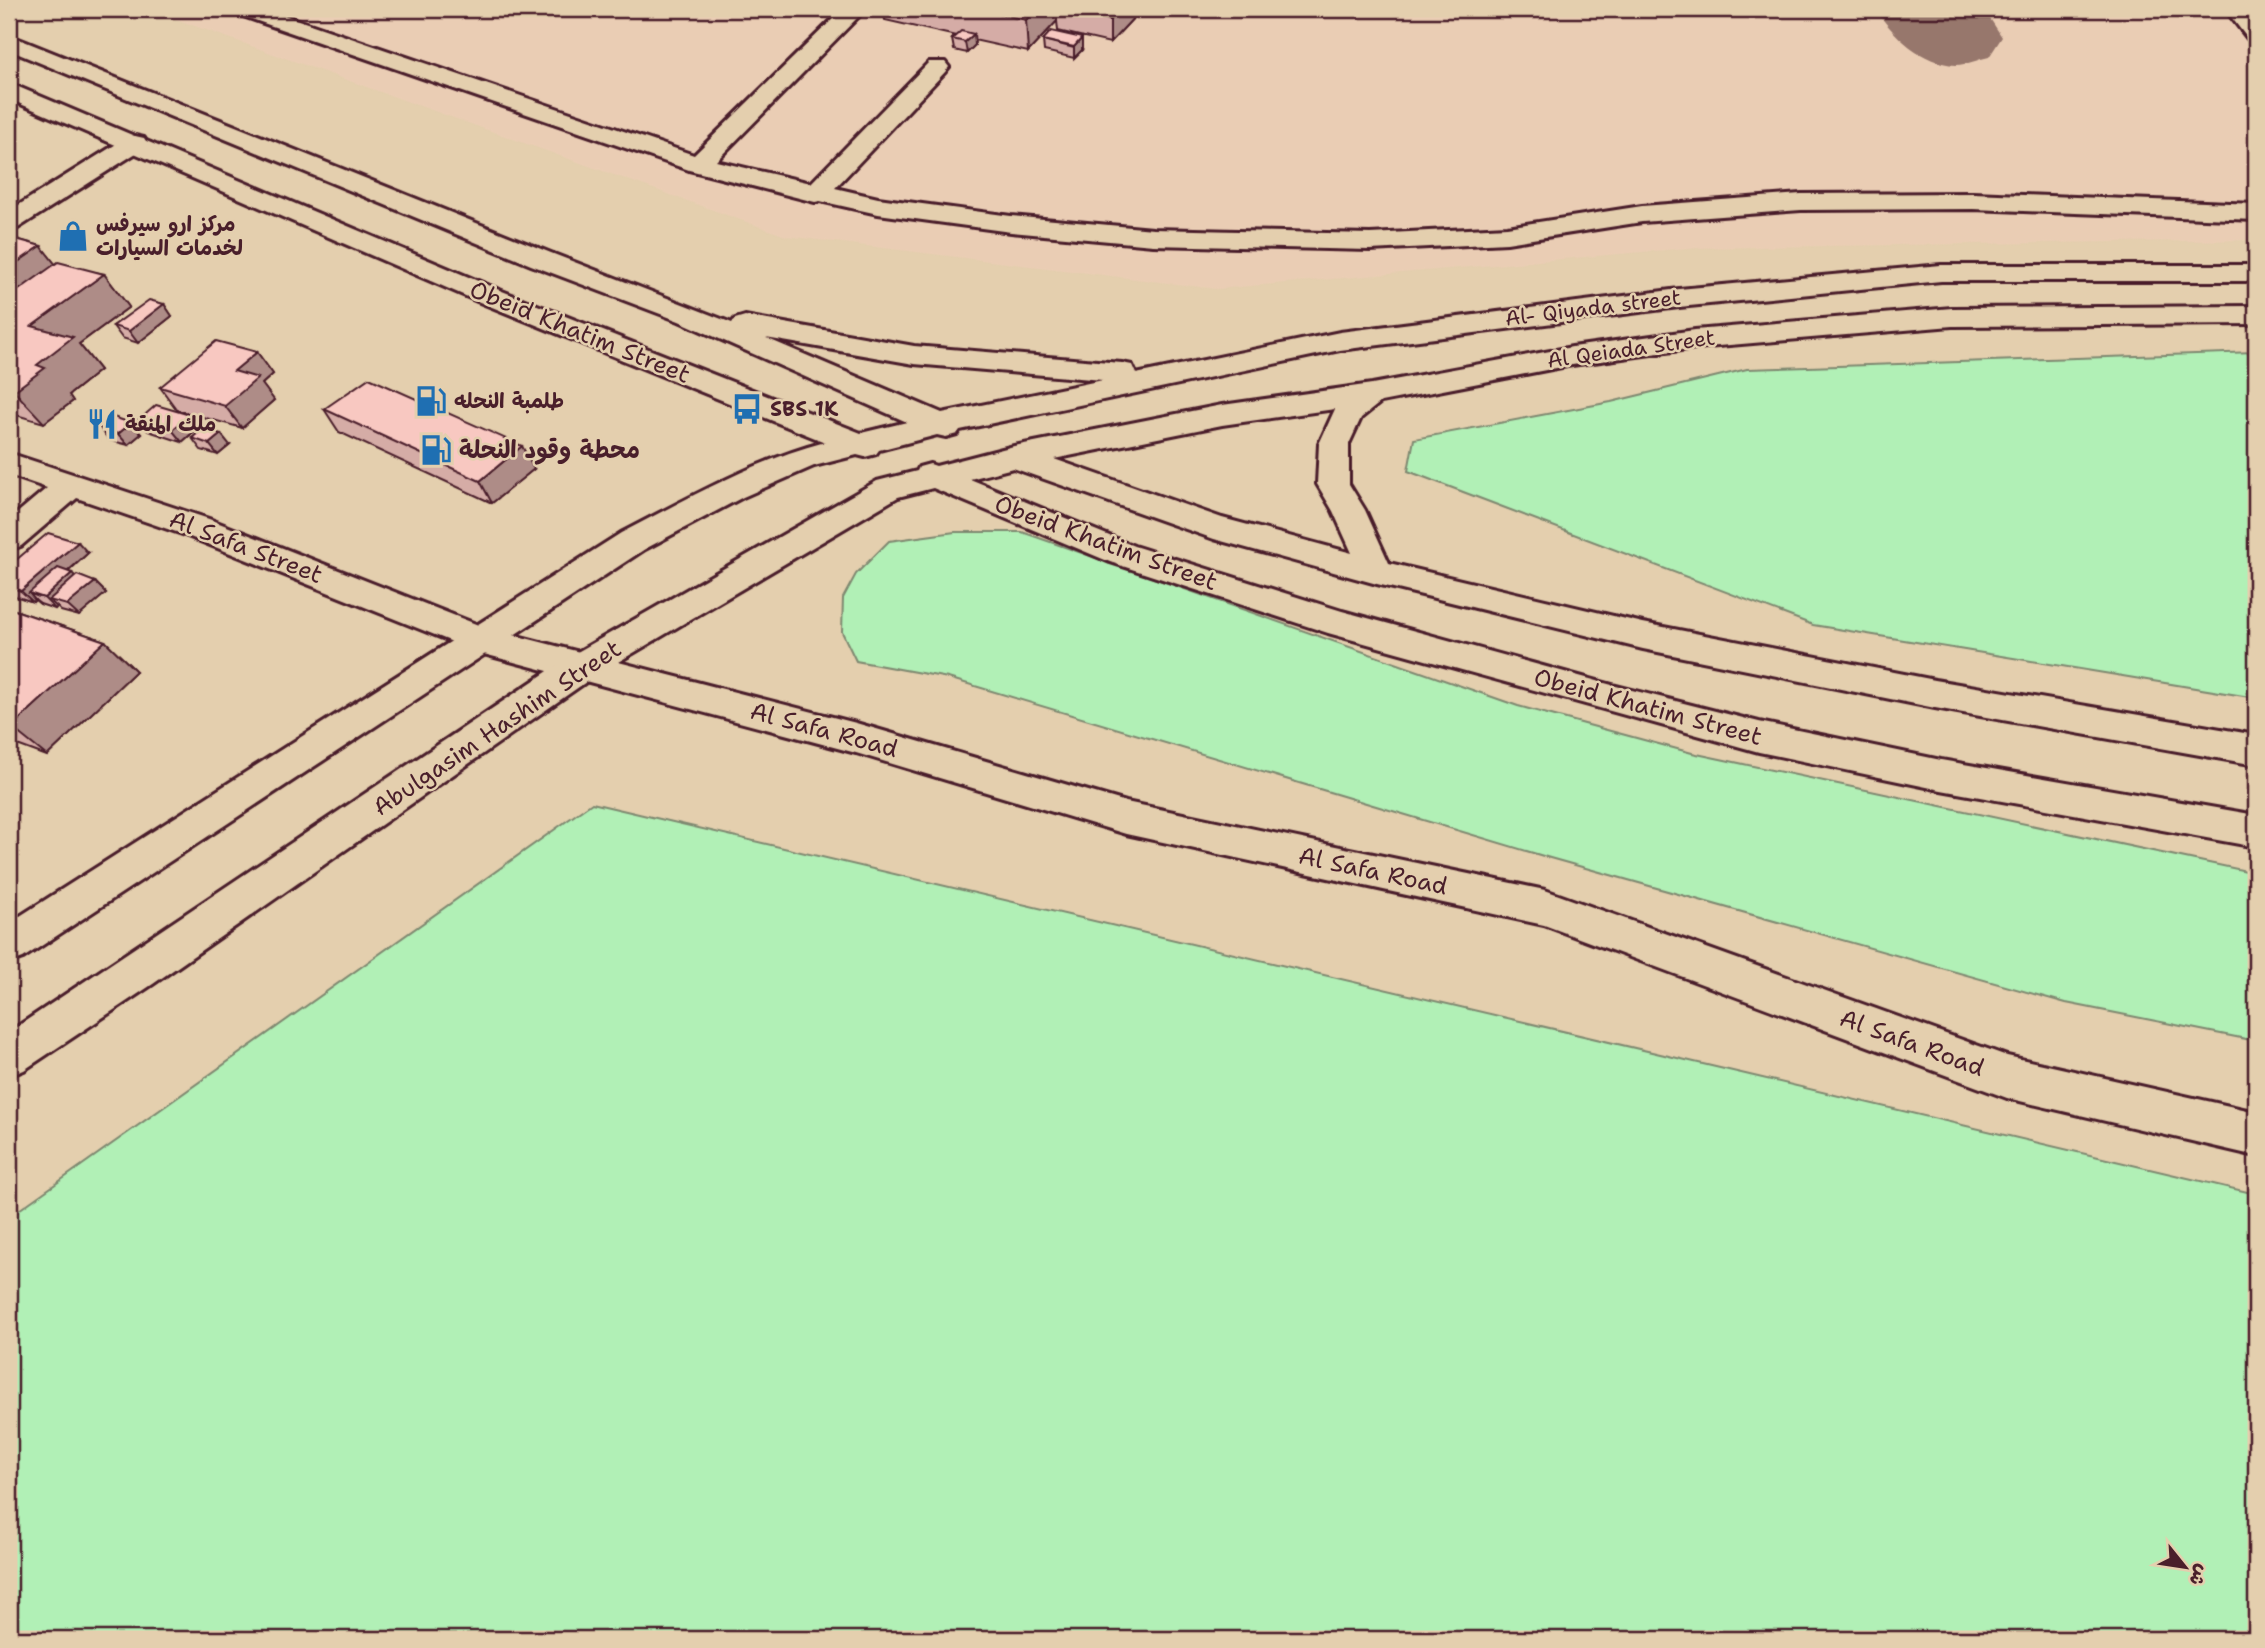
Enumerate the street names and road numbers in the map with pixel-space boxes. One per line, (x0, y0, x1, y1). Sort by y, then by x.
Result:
street label: Obeid Khatim Street (465, 273, 695, 391)
street label: Al- Qiyada street (1504, 283, 1682, 333)
street label: Al Qeiada Street (1545, 323, 1717, 375)
street label: Obeid Khatim Street (990, 488, 1222, 598)
street label: Al Safa Street (165, 503, 327, 591)
street label: Abulgasim Hashim Street (367, 633, 627, 823)
street label: Obeid Khatim Street (1530, 661, 1766, 753)
street label: Al Safa Road (747, 695, 901, 765)
street label: Al Safa Road (1296, 840, 1450, 902)
street label: Al Safa Road (1835, 1002, 1989, 1084)

